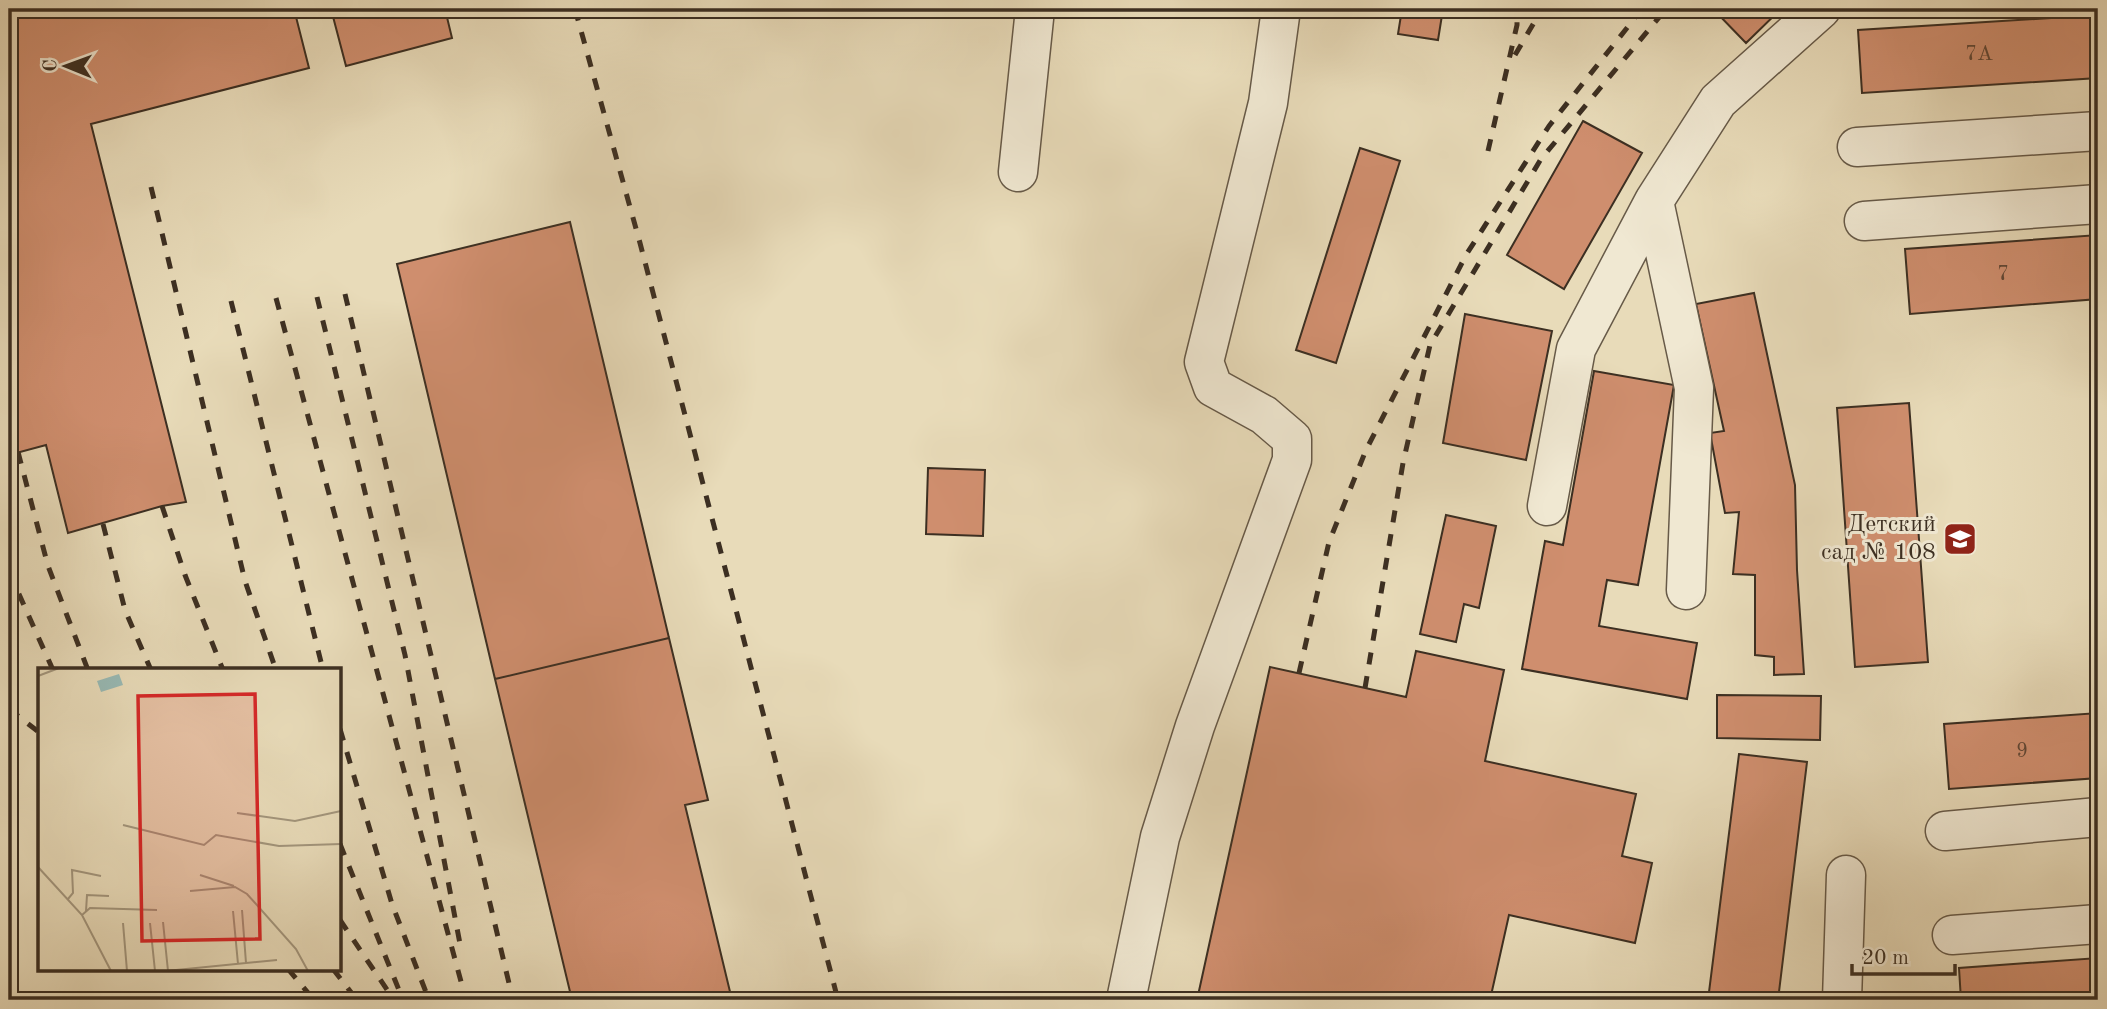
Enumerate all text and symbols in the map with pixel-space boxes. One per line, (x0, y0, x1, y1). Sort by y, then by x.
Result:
north arrow (32, 32, 102, 102)
house number: 7А (1965, 44, 1993, 65)
text: С (42, 59, 61, 72)
house number: 7 (1997, 264, 2009, 285)
place label: Детский сад № 108 (1821, 513, 1936, 565)
school or university icon: Детский сад № 108 (1941, 520, 1979, 558)
inset map (38, 668, 341, 970)
house number: 9 (2016, 741, 2028, 762)
scale bar (1852, 932, 1955, 976)
text: 20 m (1862, 948, 1909, 969)

